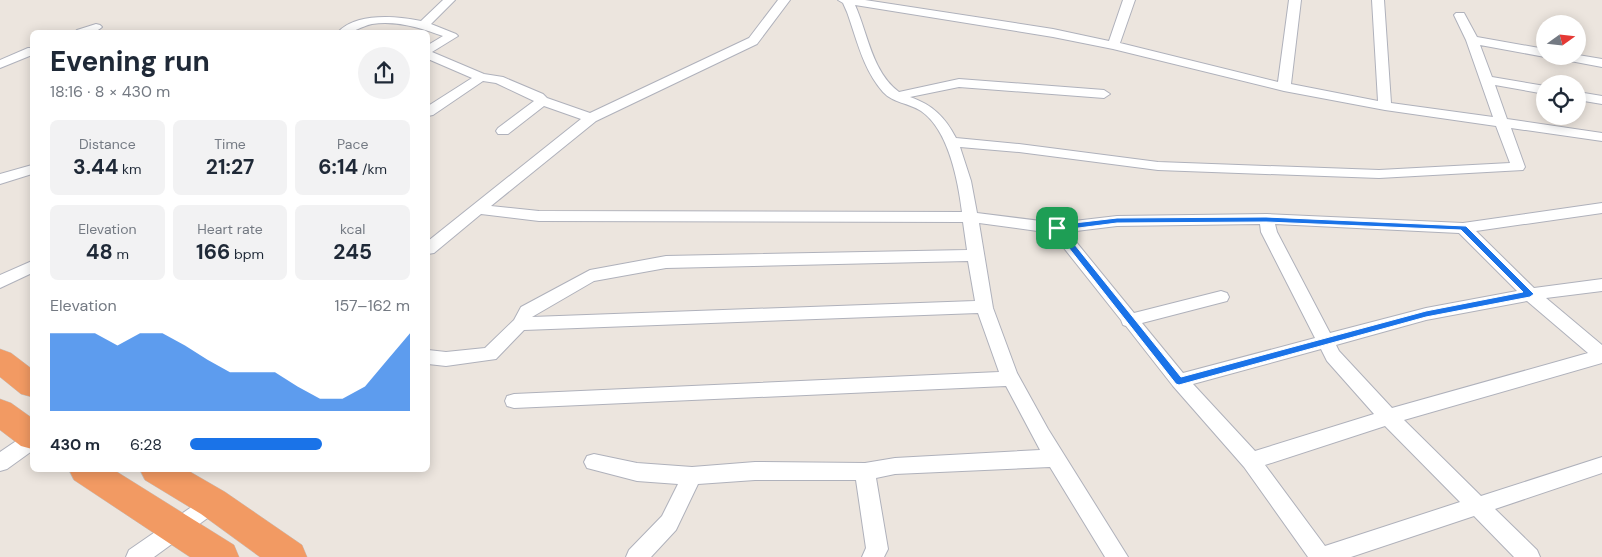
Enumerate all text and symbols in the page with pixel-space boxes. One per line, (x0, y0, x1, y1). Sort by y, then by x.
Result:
north arrow (1536, 15, 1586, 65)
map controls (1536, 15, 1586, 125)
text: Evening run (50, 43, 210, 80)
button: share (358, 47, 410, 99)
button: locate (1536, 75, 1586, 125)
text: 18:16 · 8 × 430 m (50, 81, 170, 102)
text: Distance (79, 135, 136, 153)
text: Time (214, 135, 246, 153)
text: Pace (337, 135, 368, 153)
text: 3.44 (73, 153, 118, 181)
text: 21:27 (206, 153, 254, 181)
text: 6:14 (318, 153, 358, 181)
text: km (118, 160, 142, 178)
text: /km (358, 160, 387, 178)
pin (1036, 207, 1078, 249)
icon: arrive (1043, 214, 1071, 242)
text: Elevation (78, 220, 137, 238)
text: Heart rate (197, 220, 263, 238)
text: kcal (340, 220, 365, 238)
text: 48 (86, 238, 113, 266)
text: 166 (196, 238, 230, 266)
text: 245 (333, 238, 372, 266)
text: m (113, 245, 129, 263)
text: bpm (230, 245, 264, 263)
text: Elevation (50, 295, 117, 316)
text: 157–162 m (334, 295, 410, 316)
text: 430 m (50, 434, 100, 455)
text: 6:28 (130, 434, 162, 455)

